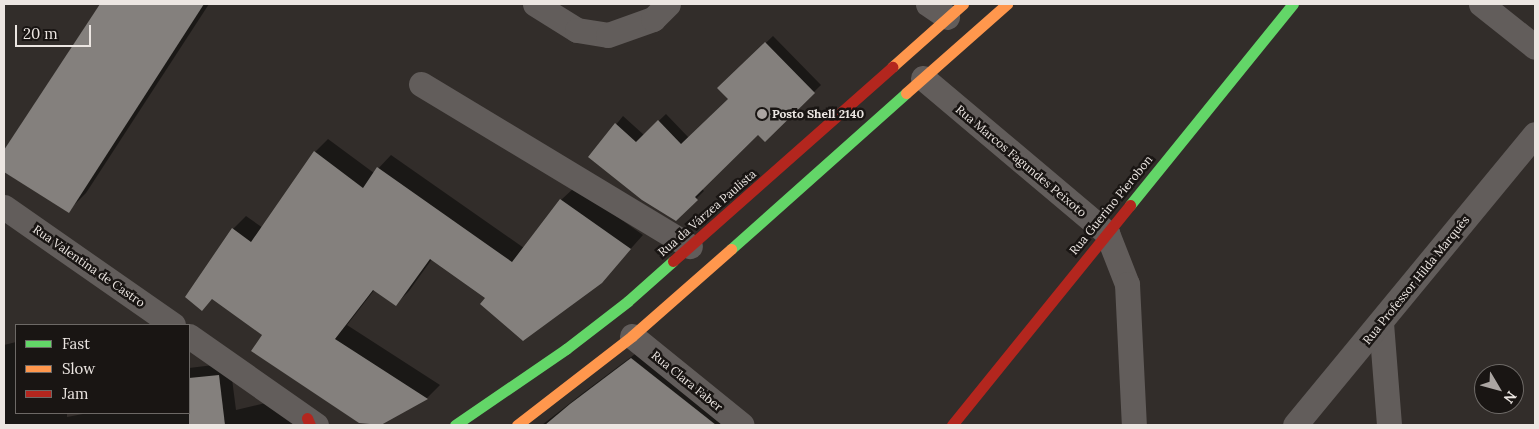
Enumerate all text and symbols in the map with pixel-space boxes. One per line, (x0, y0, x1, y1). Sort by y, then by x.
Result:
scale bar (18, 15, 94, 47)
text: 20 m (23, 24, 58, 43)
street label: Rua Marcos Fagundes Peixoto (953, 102, 1089, 220)
place label: Posto Shell 2140 (772, 107, 864, 121)
marker: Posto Shell 2140 (756, 108, 768, 120)
street label: Rua Guerino Pierobon (1067, 153, 1155, 257)
street label: Rua da Várzea Paulista (655, 167, 759, 259)
street label: Rua Professor Hilda Marquês (1360, 213, 1472, 347)
street label: Rua Valentina de Castro (30, 222, 148, 310)
legend (15, 324, 190, 414)
text: Fast (62, 334, 90, 353)
street label: Rua Clara Faber (649, 348, 725, 414)
text: Slow (62, 359, 95, 378)
north arrow (1474, 364, 1524, 414)
text: Jam (62, 384, 89, 403)
text: N (1500, 388, 1521, 407)

